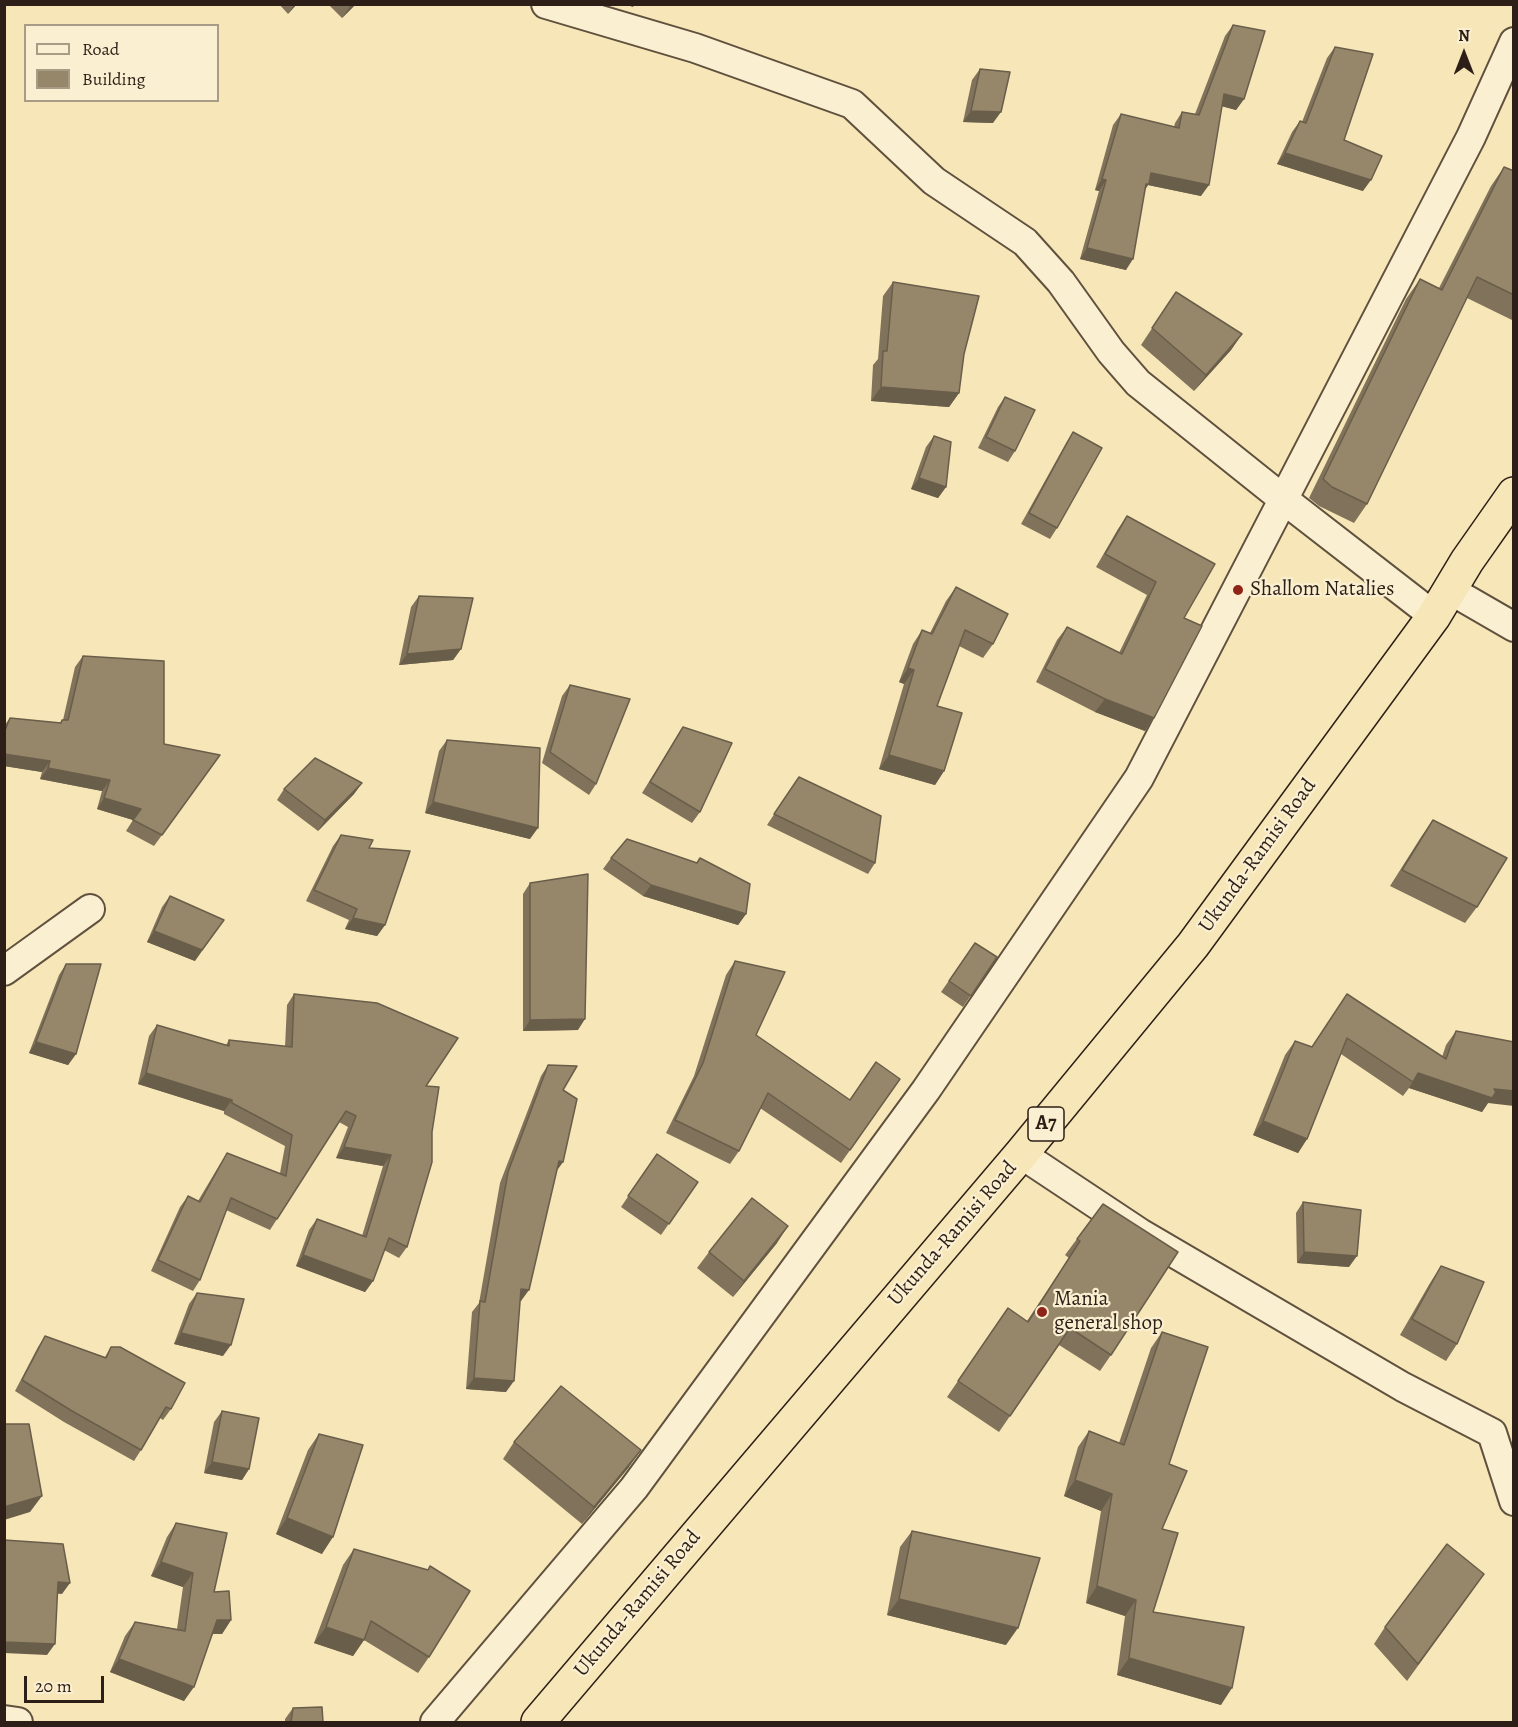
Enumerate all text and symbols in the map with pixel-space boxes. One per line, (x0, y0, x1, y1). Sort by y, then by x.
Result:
legend (24, 24, 219, 102)
north arrow (1434, 24, 1494, 84)
text: N (1458, 25, 1470, 47)
text: Road (82, 37, 119, 61)
text: Building (82, 67, 146, 91)
place label: Shallom Natalies (1250, 577, 1394, 603)
marker: Shallom Natalies (1231, 583, 1245, 597)
street label: Ukunda-Ramisi Road (1194, 774, 1322, 938)
road number: A7 (1028, 1107, 1064, 1141)
street label: Ukunda-Ramisi Road (883, 1156, 1023, 1312)
place label: Mania general shop (1054, 1287, 1163, 1337)
marker: Mania general shop (1035, 1305, 1049, 1319)
street label: Ukunda-Ramisi Road (569, 1525, 707, 1683)
scale bar (27, 1664, 106, 1702)
text: 20 m (35, 1674, 72, 1698)

